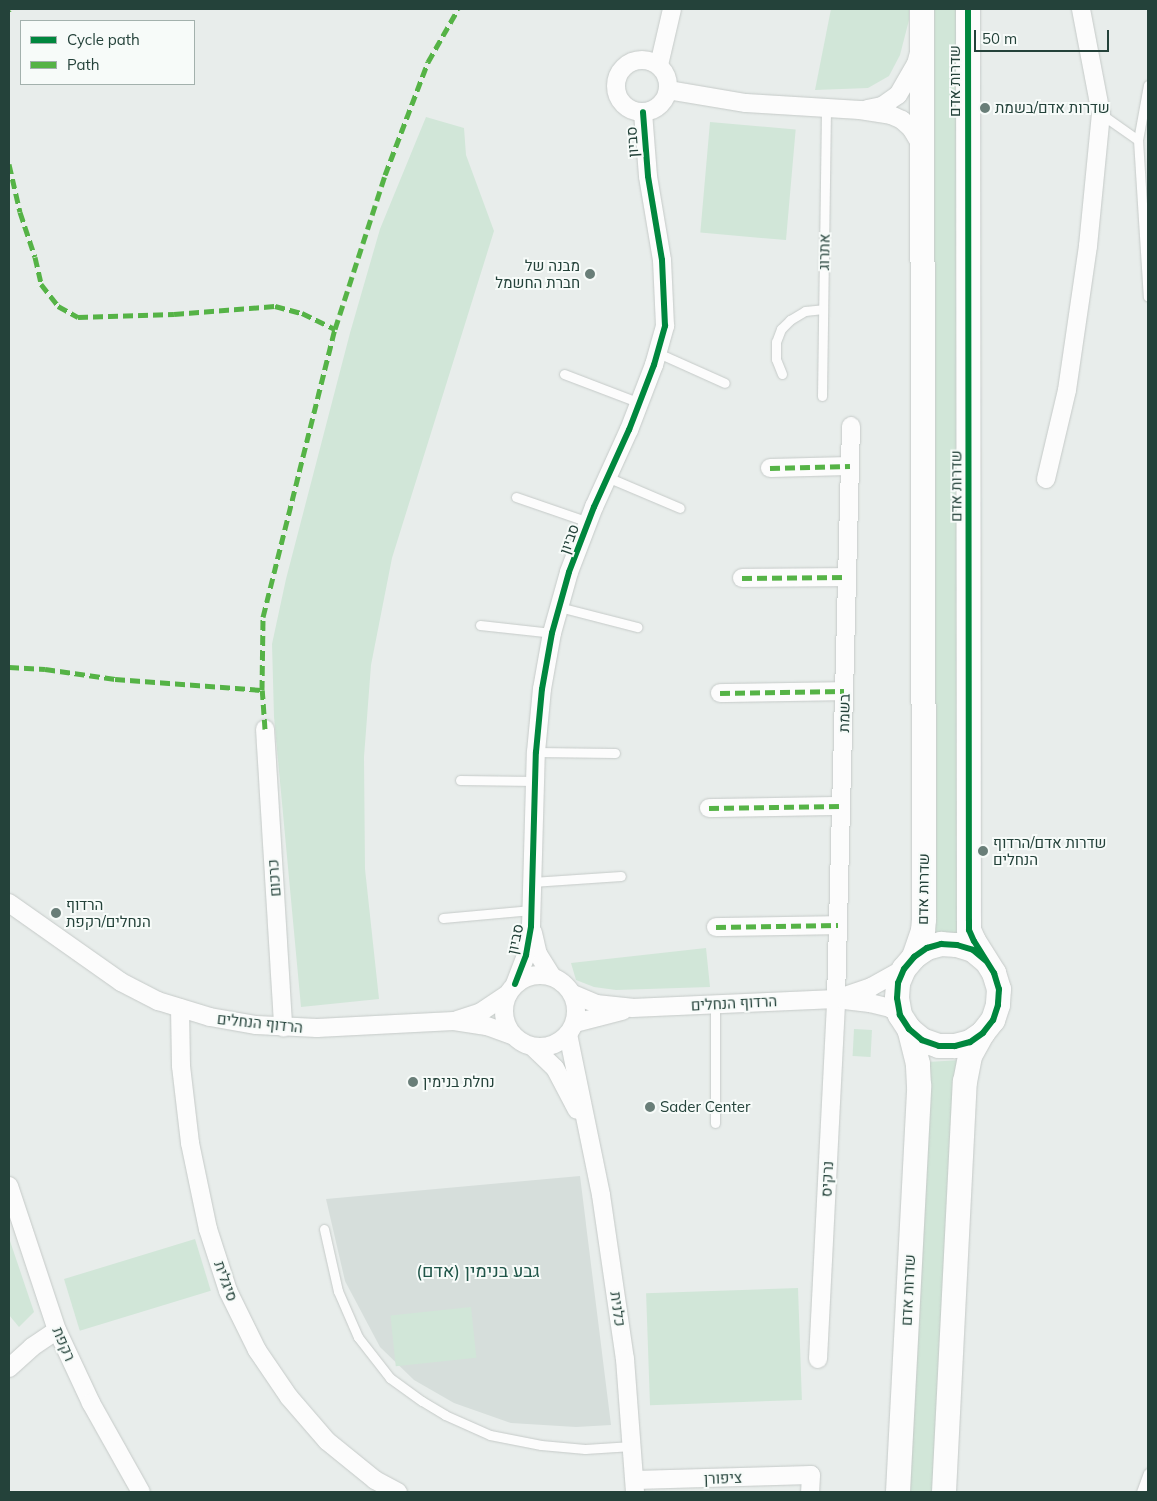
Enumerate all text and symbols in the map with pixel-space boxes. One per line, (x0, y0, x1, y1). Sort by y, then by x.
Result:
legend (20, 20, 195, 85)
scale bar (977, 20, 1112, 52)
text: 50 m (982, 29, 1017, 48)
text: Cycle path (67, 30, 140, 49)
street label: שדרות אדם (946, 45, 964, 117)
text: Path (67, 55, 99, 74)
place label: שדרות אדם/בשמת (995, 99, 1110, 117)
marker: שדרות אדם/בשמת (979, 102, 991, 114)
street label: סביון (622, 126, 642, 158)
street label: אתרוג (815, 234, 833, 270)
place label: מבנה של חברת החשמל (495, 256, 580, 291)
marker: מבנה של חברת החשמל (584, 268, 596, 280)
street label: שדרות אדם (947, 450, 965, 522)
street label: סביון (555, 521, 583, 557)
street label: בשמת (835, 693, 853, 733)
place label: שדרות אדם/הרדוף הנחלים (993, 833, 1106, 868)
marker: שדרות אדם/הרדוף הנחלים (977, 845, 989, 857)
street label: שדרות אדם (913, 853, 933, 925)
street label: כרכום (264, 859, 284, 897)
place label: הרדוף הנחלים/רקפת (66, 895, 151, 930)
marker: הרדוף הנחלים/רקפת (50, 907, 62, 919)
street label: סביון (503, 922, 527, 956)
street label: הרדוף הנחלים (690, 992, 778, 1014)
street label: הרדוף הנחלים (216, 1010, 304, 1036)
place label: נחלת בנימין (423, 1073, 495, 1091)
marker: נחלת בנימין (407, 1076, 419, 1088)
place label: Sader Center (660, 1098, 750, 1116)
marker: Sader Center (644, 1101, 656, 1113)
street label: נרקיס (817, 1160, 837, 1198)
street label: שדרות אדם (897, 1254, 919, 1326)
street label: סיגלית (210, 1258, 242, 1304)
district label: גבע בנימין (אדם) (416, 1260, 540, 1282)
street label: כלנית (607, 1290, 629, 1328)
street label: רקפת (49, 1324, 79, 1364)
street label: ציפורן (704, 1468, 742, 1488)

